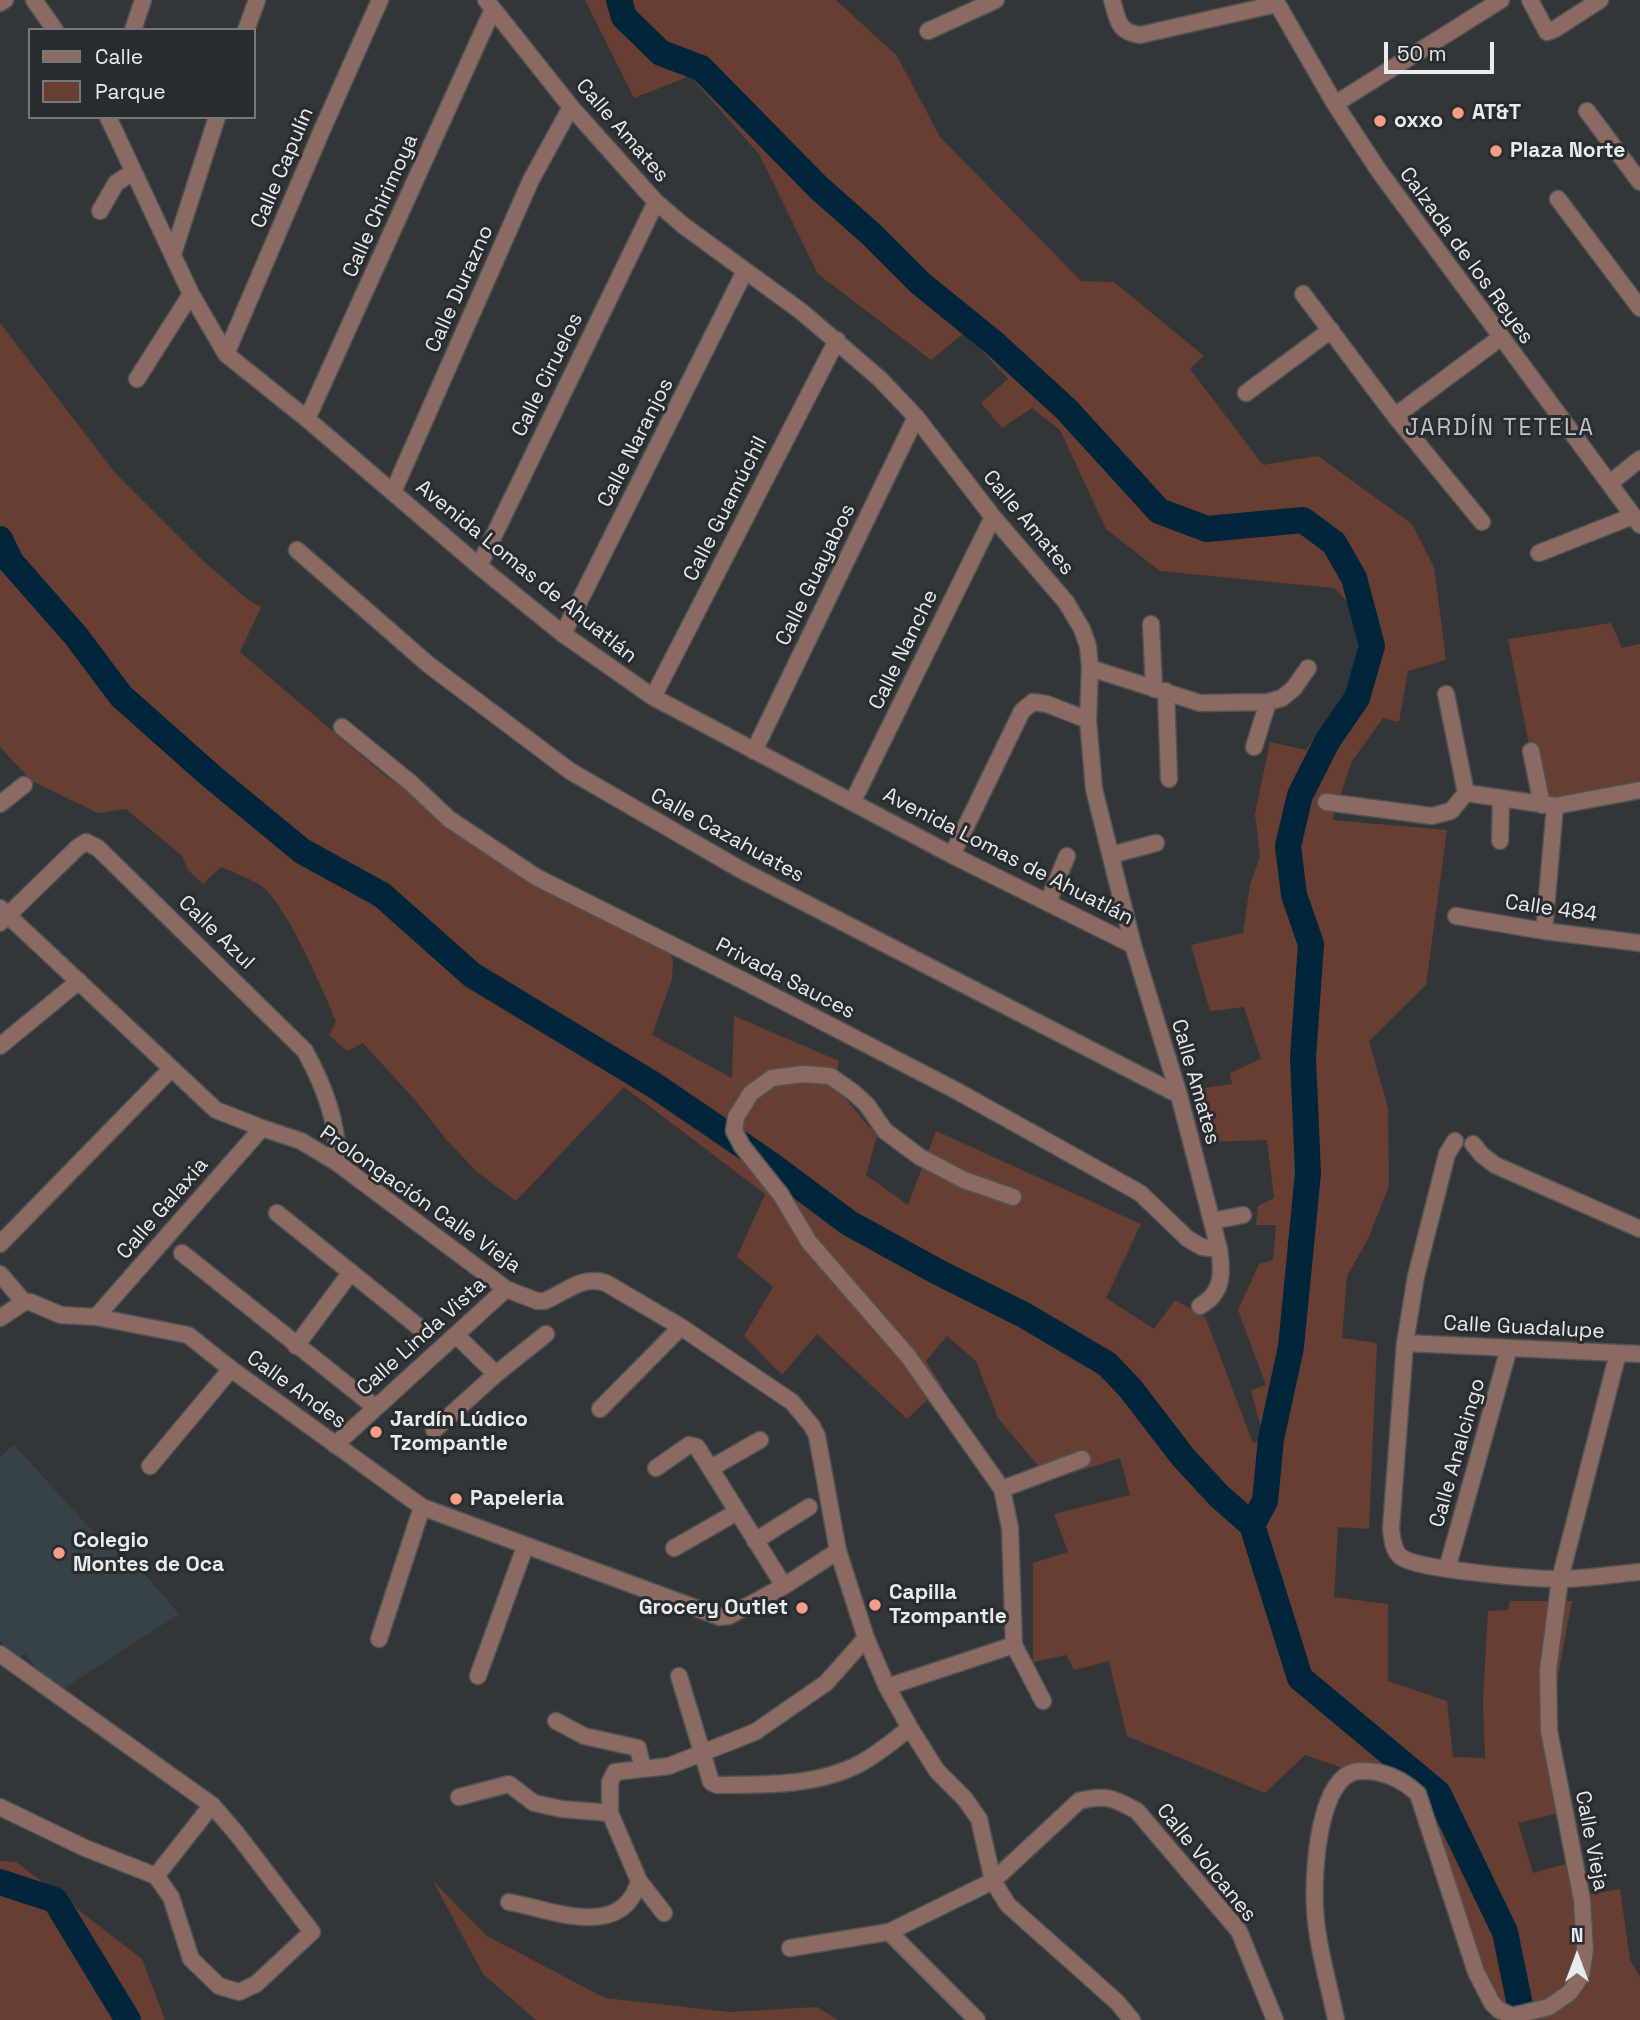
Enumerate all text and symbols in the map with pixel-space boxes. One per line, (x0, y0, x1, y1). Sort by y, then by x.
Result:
legend (28, 28, 256, 119)
scale bar (1388, 28, 1498, 72)
text: 50 m (1397, 40, 1447, 67)
text: Calle (95, 43, 143, 70)
street label: Calle Amates (570, 74, 674, 188)
text: Parque (95, 78, 166, 105)
place label: AT&T (1472, 100, 1521, 126)
street label: Calle Capulín (246, 104, 320, 232)
marker: AT&T (1450, 105, 1466, 121)
place label: oxxo (1394, 108, 1443, 134)
marker: oxxo (1372, 113, 1388, 129)
street label: Calle Chirimoya (338, 130, 424, 282)
place label: Plaza Norte (1510, 138, 1625, 164)
marker: Plaza Norte (1488, 143, 1504, 159)
street label: Calzada de los Reyes (1393, 163, 1539, 349)
street label: Calle Durazno (421, 221, 499, 357)
street label: Calle Ciruelos (507, 309, 589, 441)
street label: Calle Naranjos (593, 374, 679, 512)
district label: JARDÍN TETELA (1407, 415, 1593, 443)
street label: Calle Guamúchil (679, 432, 773, 586)
street label: Calle Amates (977, 465, 1079, 581)
street label: Avenida Lomas de Ahuatlán (410, 475, 642, 669)
street label: Calle Guayabos (771, 500, 861, 650)
street label: Calle Nanche (864, 586, 944, 714)
street label: Calle Cazahuates (646, 783, 808, 889)
street label: Avenida Lomas de Ahuatlán (879, 783, 1137, 931)
street label: Calle 484 (1503, 890, 1599, 928)
street label: Calle Azul (173, 891, 259, 975)
street label: Privada Sauces (711, 933, 859, 1025)
street label: Calle Amates (1165, 1016, 1225, 1148)
street label: Prolongación Calle Vieja (315, 1121, 525, 1279)
street label: Calle Galaxia (112, 1153, 214, 1265)
street label: Calle Linda Vista (352, 1272, 492, 1402)
street label: Calle Guadalupe (1443, 1311, 1605, 1345)
street label: Calle Andes (241, 1345, 351, 1435)
street label: Calle Analcingo (1425, 1375, 1491, 1531)
place label: Jardín Lúdico Tzompantle (390, 1407, 528, 1457)
marker: Jardín Lúdico Tzompantle (368, 1424, 384, 1440)
place label: Papeleria (470, 1486, 564, 1512)
marker: Papeleria (448, 1491, 464, 1507)
place label: Colegio Montes de Oca (73, 1528, 224, 1578)
marker: Colegio Montes de Oca (51, 1545, 67, 1561)
place label: Capilla Tzompantle (889, 1580, 1007, 1630)
place label: Grocery Outlet (639, 1595, 788, 1621)
marker: Capilla Tzompantle (867, 1597, 883, 1613)
marker: Grocery Outlet (794, 1600, 810, 1616)
street label: Calle Vieja (1569, 1789, 1613, 1893)
street label: Calle Volcanes (1151, 1799, 1261, 1927)
north arrow (1542, 1922, 1612, 1992)
text: N (1571, 1923, 1583, 1948)

